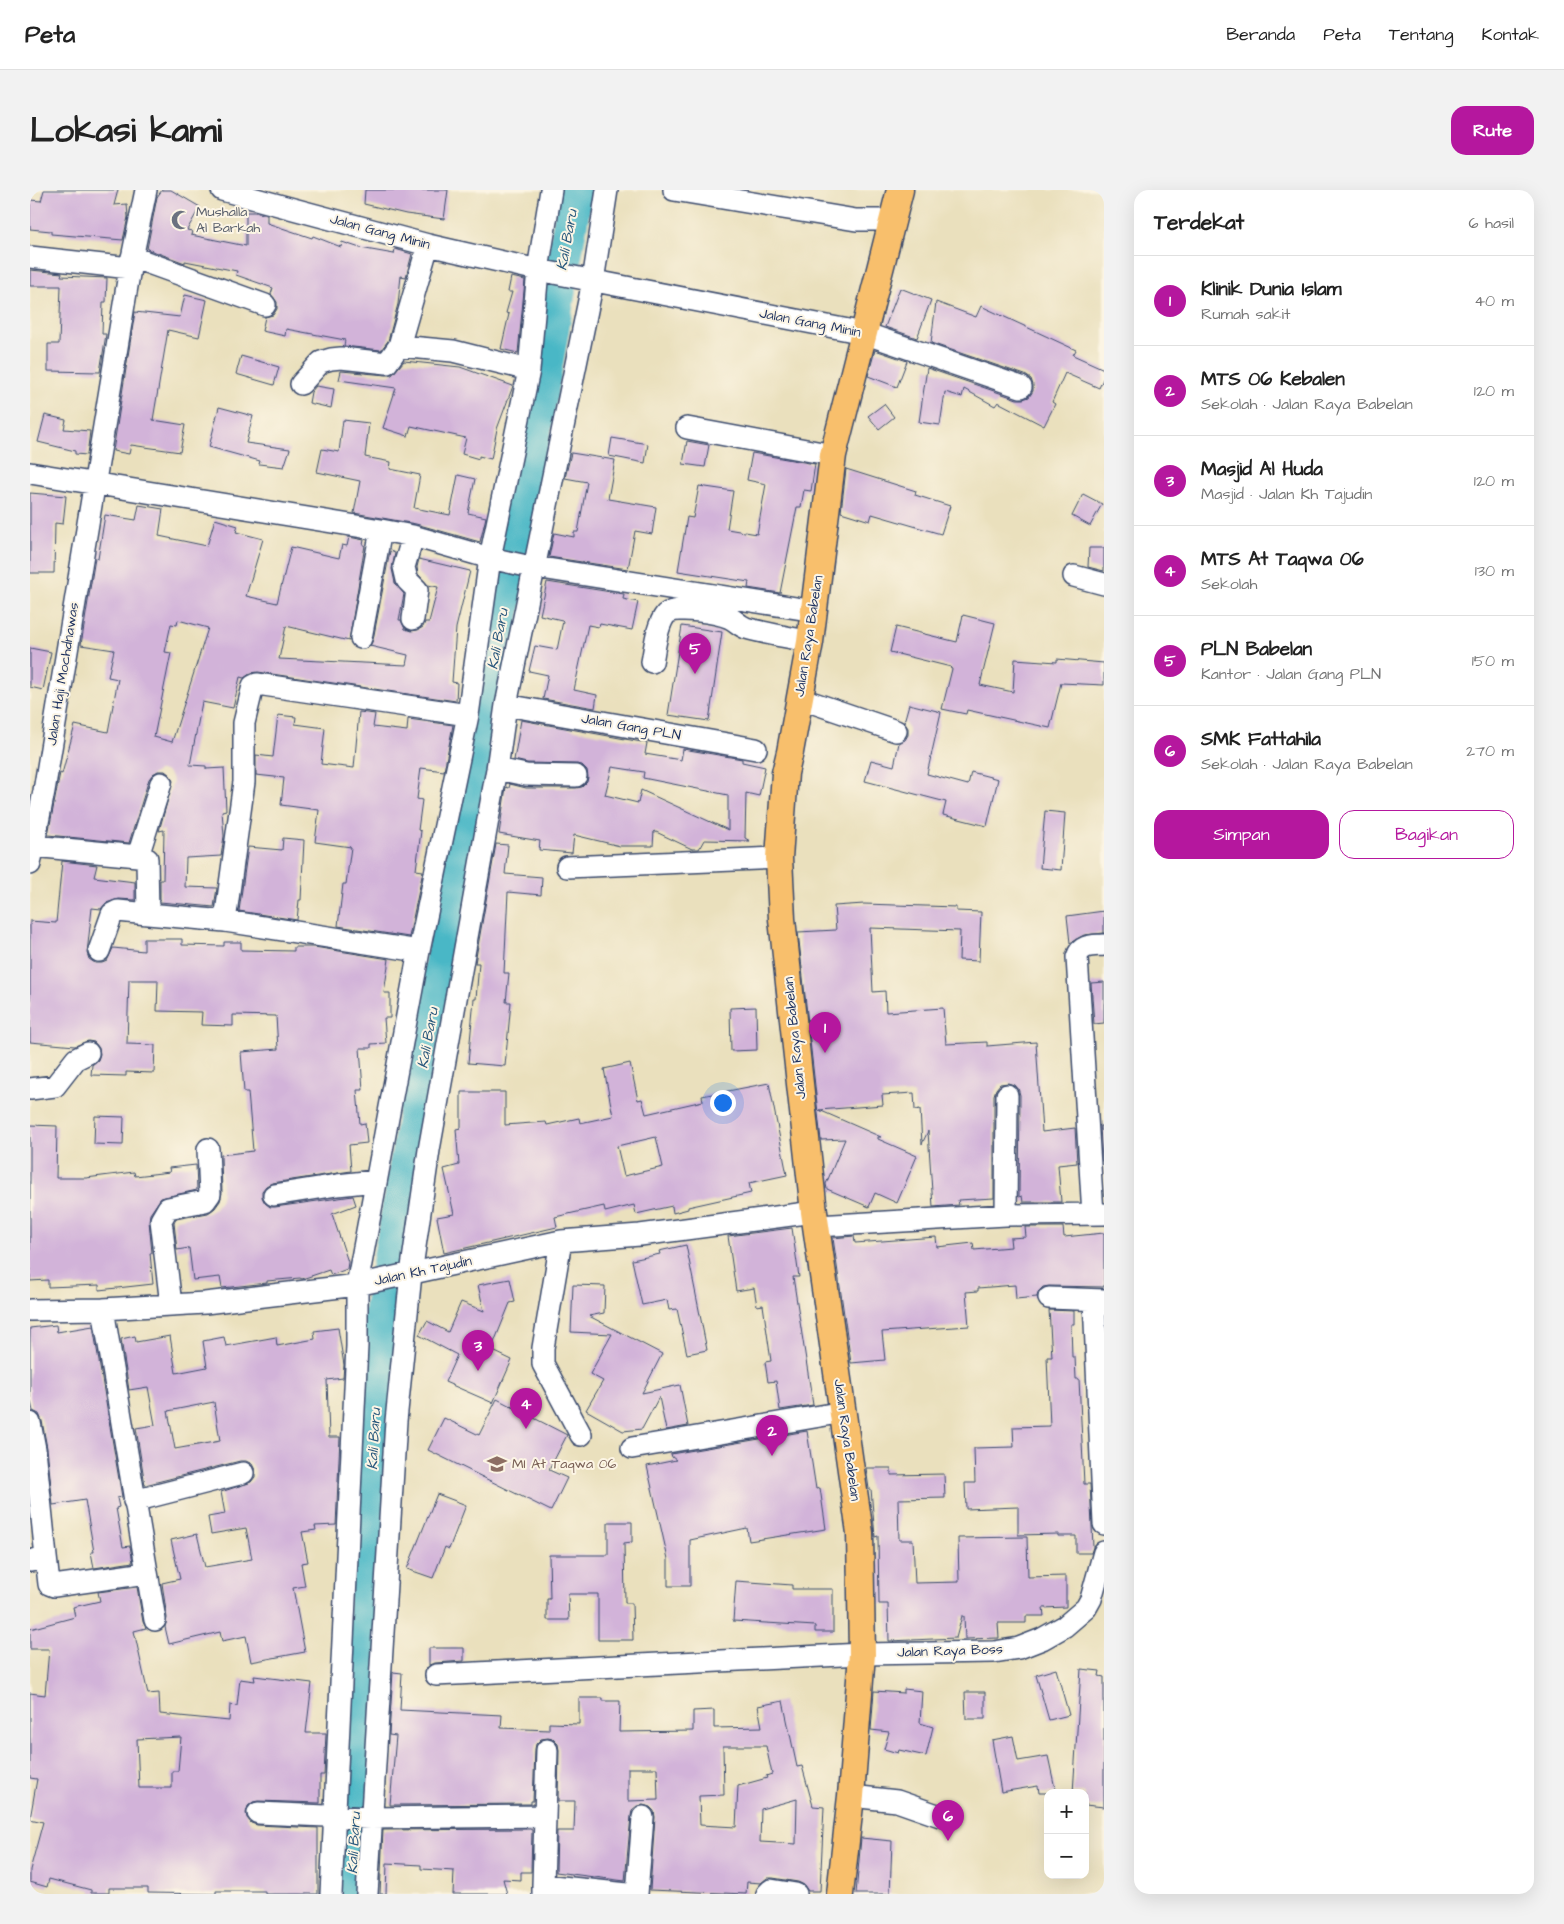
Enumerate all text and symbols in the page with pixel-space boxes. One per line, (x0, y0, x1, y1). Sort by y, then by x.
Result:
text: Peta (25, 18, 75, 52)
text: Beranda (1226, 22, 1295, 47)
text: Peta (1323, 22, 1361, 47)
text: Tentang (1389, 22, 1453, 47)
text: Kontak (1481, 22, 1539, 47)
text: Lokasi kami (30, 106, 222, 155)
button: Rute (1451, 106, 1534, 155)
place label: Mushalla Al Barkah (196, 202, 260, 238)
water label: Kali Baru (551, 207, 583, 272)
text: Terdekat (1154, 208, 1244, 237)
mosque icon: Mushalla Al Barkah (170, 209, 192, 231)
street label: Jalan Gang Minin (328, 209, 432, 255)
text: 6 hasil (1469, 212, 1514, 234)
text: Klinik Dunia Islam (1201, 276, 1342, 303)
text: 1 (1169, 290, 1171, 312)
text: 40 m (1474, 290, 1514, 312)
street label: Jalan Gang Minin (758, 303, 862, 343)
text: Rumah sakit (1201, 303, 1290, 325)
text: MTS 06 Kebalen (1201, 366, 1345, 393)
text: 2 (1165, 380, 1175, 402)
text: 120 m (1474, 380, 1514, 402)
text: Sekolah · Jalan Raya Babelan (1201, 393, 1413, 415)
text: Masjid Al Huda (1201, 456, 1323, 483)
text: 3 (1166, 470, 1174, 492)
text: 120 m (1474, 470, 1514, 492)
text: Masjid · Jalan Kh Tajudin (1201, 483, 1372, 505)
text: MTS At Taqwa 06 (1201, 546, 1364, 573)
text: 4 (1165, 560, 1175, 582)
text: 130 m (1475, 560, 1514, 582)
text: Sekolah (1201, 573, 1257, 595)
street label: Jalan Raya Babelan (790, 574, 828, 698)
street label: Jalan Haji Mochdnawas (42, 601, 84, 747)
water label: Kali Baru (482, 606, 514, 671)
pin: 5 (679, 633, 711, 674)
text: PLN Babelan (1201, 636, 1312, 663)
text: 5 (1164, 650, 1176, 672)
text: 150 m (1472, 650, 1514, 672)
text: Kantor · Jalan Gang PLN (1201, 663, 1381, 685)
street label: Jalan Gang PLN (580, 708, 682, 746)
text: SMK Fattahila (1201, 726, 1321, 753)
text: 6 (1165, 740, 1175, 762)
text: 270 m (1466, 740, 1514, 762)
text: Sekolah · Jalan Raya Babelan (1201, 753, 1413, 775)
button: Simpan (1154, 810, 1329, 859)
button: Bagikan (1339, 810, 1514, 859)
street label: Jalan Raya Babelan (779, 976, 811, 1100)
water label: Kali Baru (412, 1005, 444, 1070)
pin: 1 (809, 1012, 841, 1053)
your location (710, 1090, 736, 1116)
street label: Jalan Kh Tajudin (372, 1251, 474, 1291)
pin: 3 (462, 1330, 494, 1371)
street label: Jalan Raya Babelan (829, 1378, 865, 1502)
pin: 4 (510, 1388, 542, 1429)
water label: Kali Baru (362, 1406, 386, 1470)
pin: 2 (756, 1415, 788, 1456)
school or university icon: MI At Taqwa 06 (486, 1453, 508, 1475)
place label: MI At Taqwa 06 (512, 1454, 616, 1474)
street label: Jalan Raya Boss (897, 1639, 1003, 1663)
map controls (1044, 1789, 1089, 1879)
button: + (1044, 1789, 1089, 1834)
pin: 6 (932, 1800, 964, 1841)
water label: Kali Baru (342, 1810, 366, 1874)
button: − (1044, 1834, 1089, 1879)

